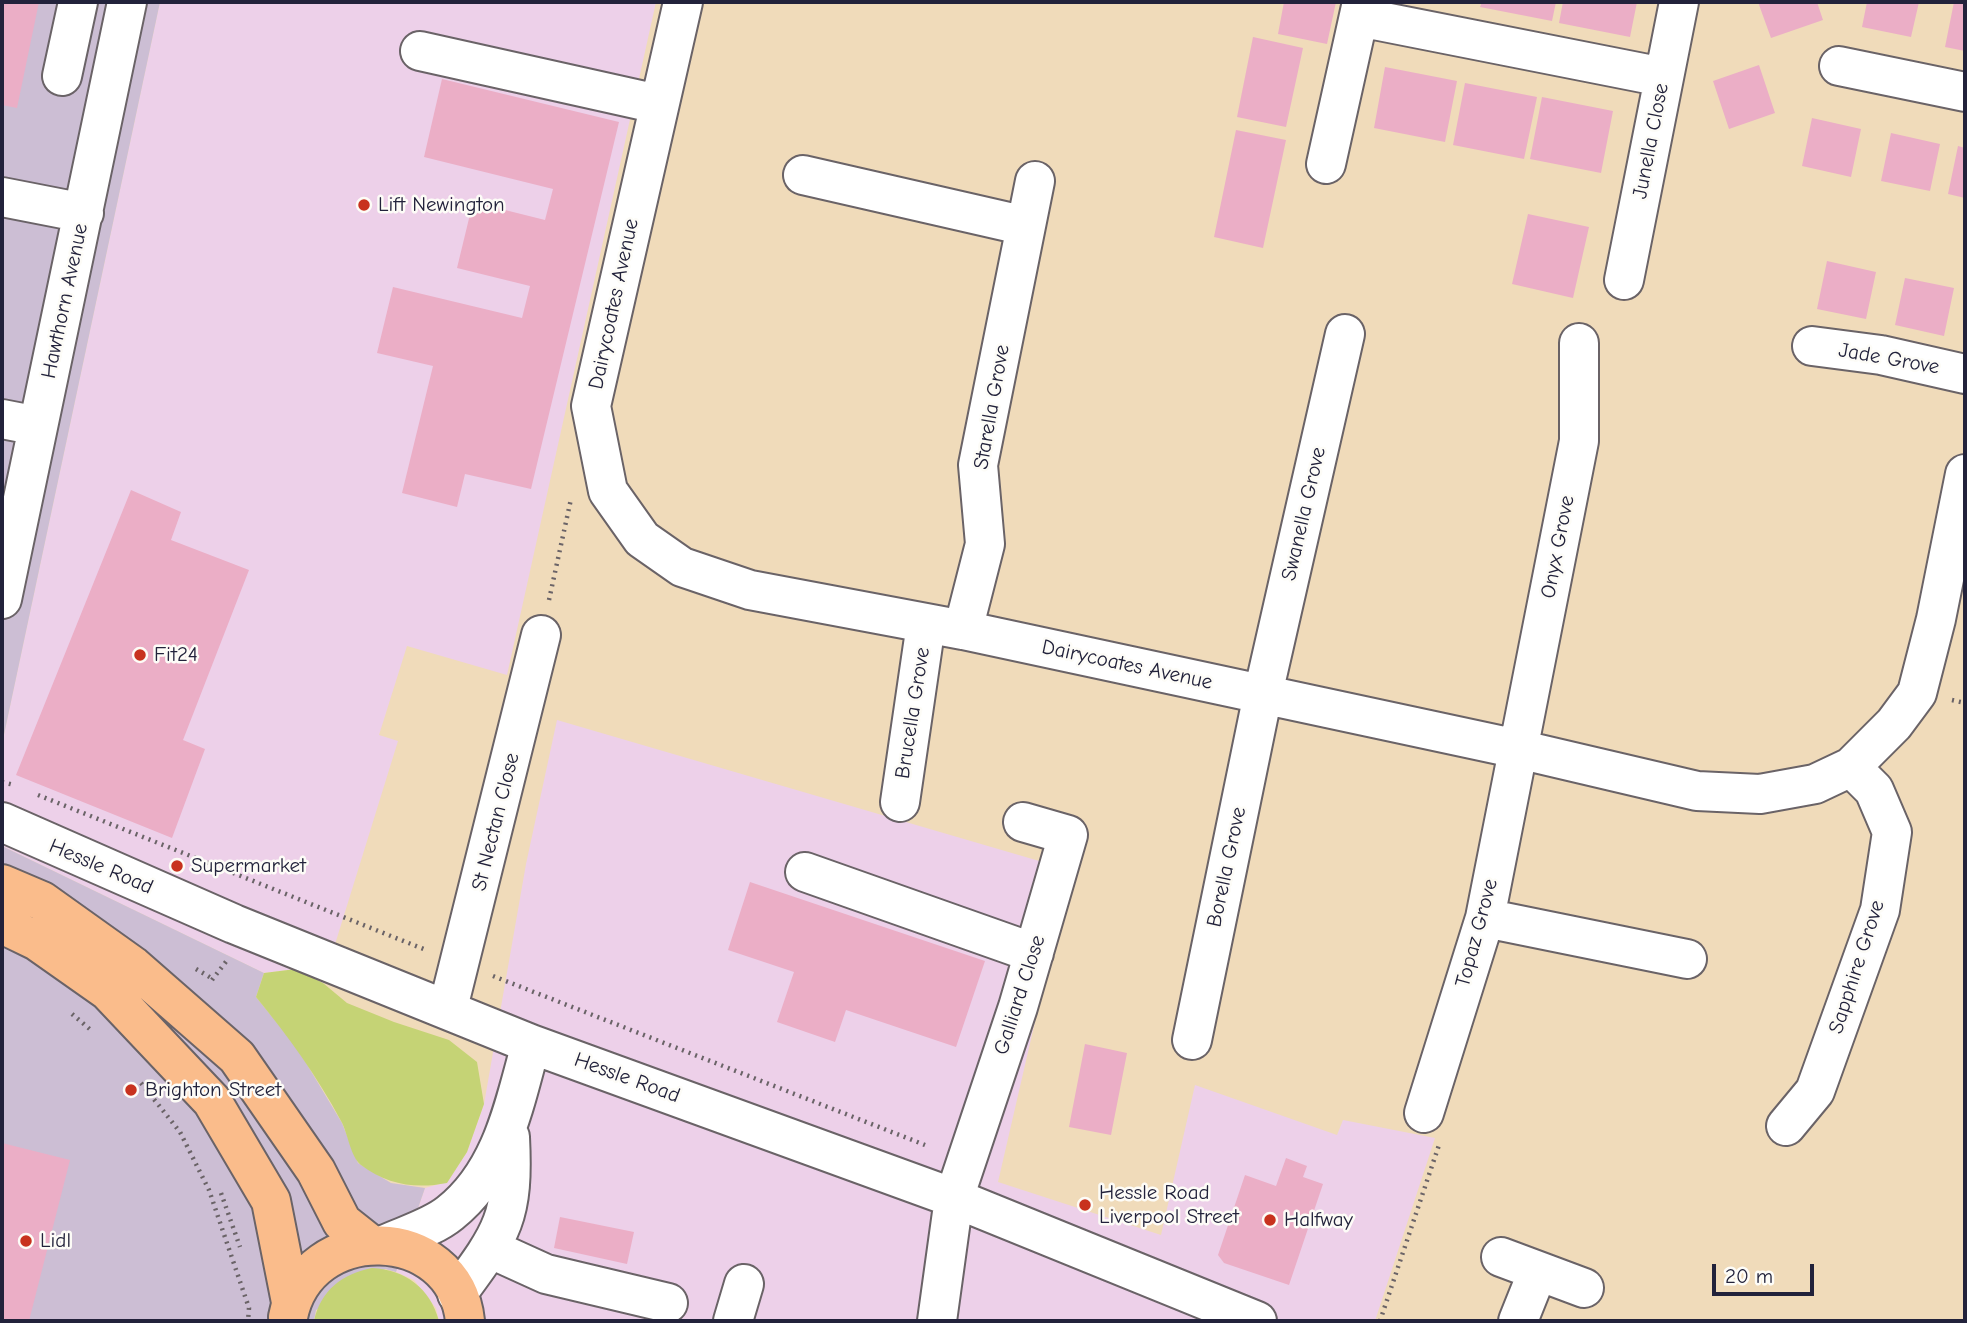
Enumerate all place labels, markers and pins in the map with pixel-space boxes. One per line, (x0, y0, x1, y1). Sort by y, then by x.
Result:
place label: Lift Newington (378, 192, 505, 218)
marker: Lift Newington (356, 197, 372, 213)
place label: Fit24 (154, 642, 198, 668)
marker: Fit24 (132, 647, 148, 663)
place label: Supermarket (191, 853, 306, 879)
marker: Supermarket (169, 858, 185, 874)
place label: Brighton Street (145, 1077, 281, 1103)
marker: Brighton Street (123, 1082, 139, 1098)
place label: Hessle Road Liverpool Street (1099, 1180, 1239, 1230)
marker: Hessle Road Liverpool Street (1077, 1197, 1093, 1213)
place label: Halfway (1284, 1207, 1353, 1233)
marker: Halfway (1262, 1212, 1278, 1228)
place label: Lidl (40, 1228, 71, 1254)
marker: Lidl (18, 1233, 34, 1249)

